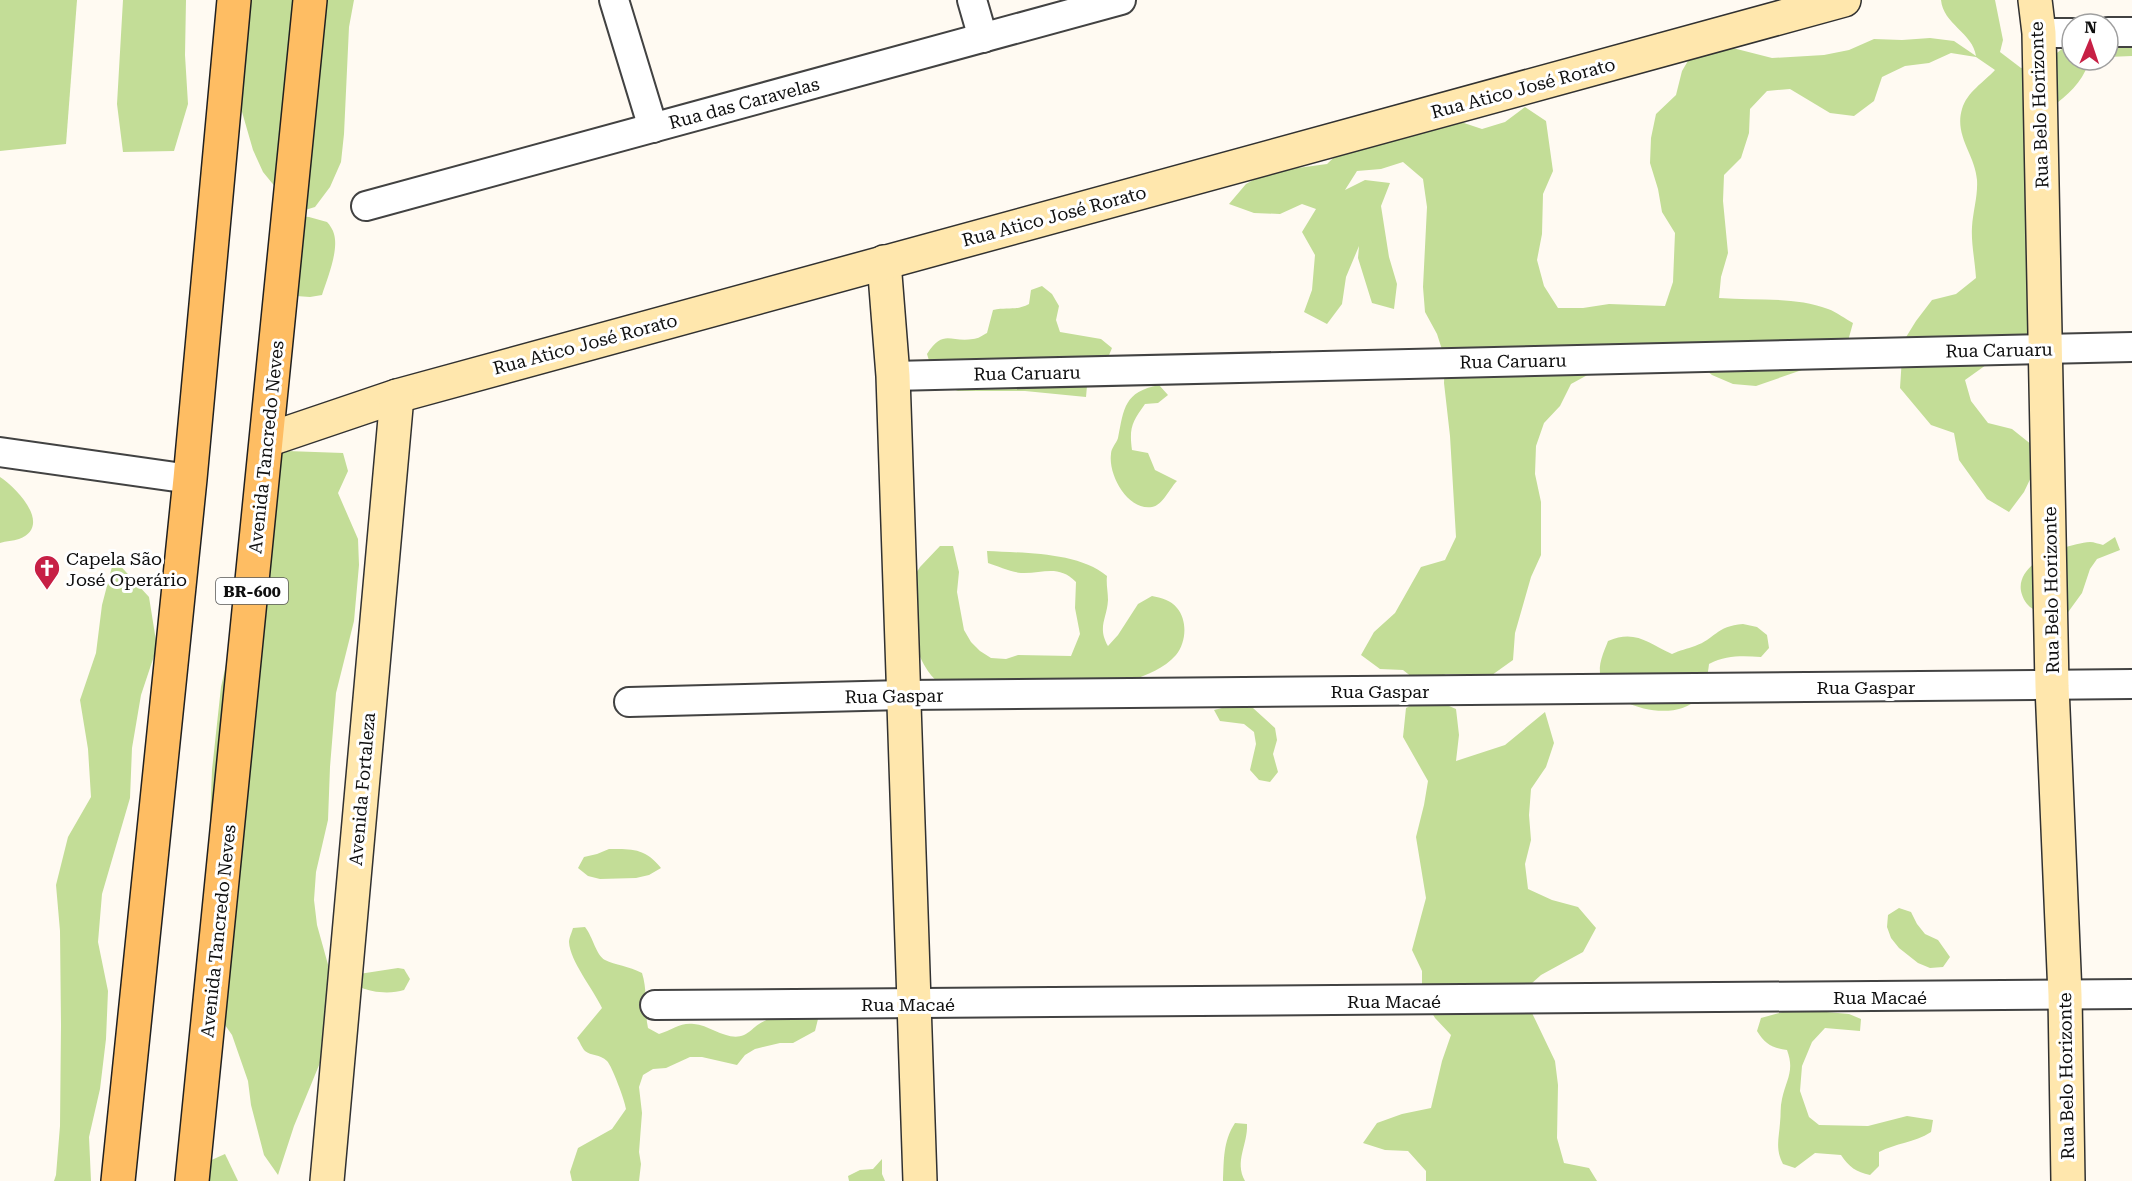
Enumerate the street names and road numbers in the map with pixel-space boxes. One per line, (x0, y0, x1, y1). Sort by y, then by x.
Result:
street label: Rua Belo Horizonte (2026, 21, 2052, 189)
street label: Rua Atico José Rorato (1429, 53, 1617, 123)
street label: Rua das Caravelas (666, 73, 822, 133)
street label: Rua Atico José Rorato (960, 181, 1148, 251)
street label: Rua Atico José Rorato (491, 309, 679, 379)
street label: Avenida Tancredo Neves (244, 339, 288, 555)
street label: Rua Caruaru (1945, 339, 2053, 361)
street label: Rua Caruaru (1459, 350, 1567, 372)
street label: Rua Caruaru (973, 362, 1081, 384)
street label: Rua Belo Horizonte (2039, 506, 2063, 674)
road number: BR-600 (216, 578, 288, 604)
street label: Rua Gaspar (1817, 677, 1915, 698)
street label: Rua Gaspar (1331, 681, 1429, 702)
street label: Rua Gaspar (844, 685, 944, 707)
street label: Avenida Fortaleza (345, 711, 379, 867)
street label: Avenida Tancredo Neves (196, 823, 240, 1039)
street label: Rua Macaé (1833, 987, 1927, 1008)
street label: Rua Macaé (1347, 991, 1441, 1012)
street label: Rua Belo Horizonte (2054, 992, 2078, 1160)
street label: Rua Macaé (861, 994, 955, 1015)

